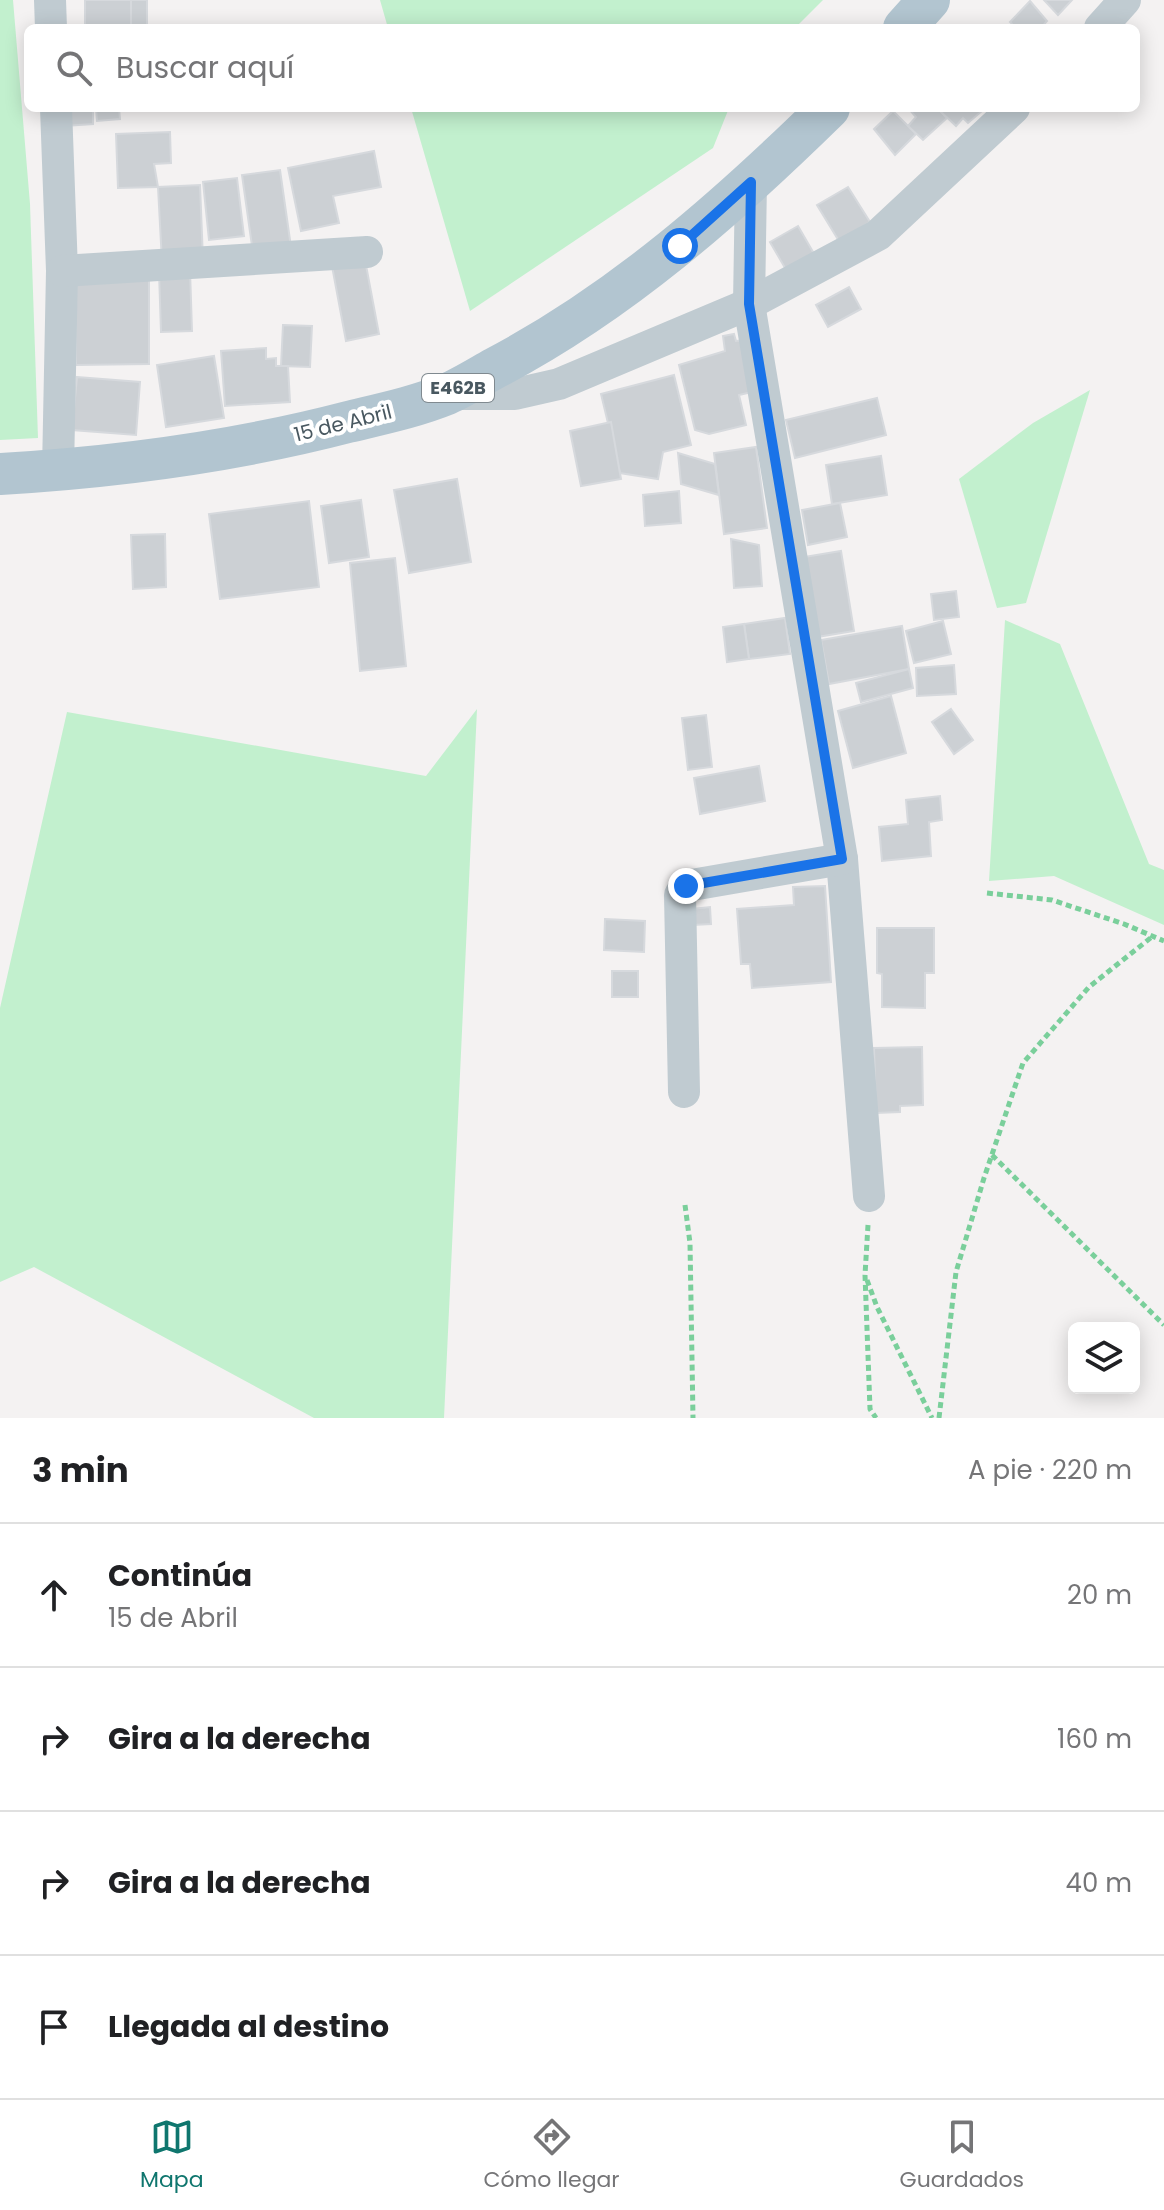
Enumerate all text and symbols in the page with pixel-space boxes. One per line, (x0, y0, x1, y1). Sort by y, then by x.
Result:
search box (24, 24, 1140, 112)
icon: search (52, 46, 96, 90)
text: Buscar aquí (116, 46, 294, 89)
route start (662, 228, 698, 264)
road number: E462B (422, 374, 494, 402)
street label: 15 de Abril (291, 397, 395, 449)
route end (668, 868, 704, 904)
map controls (1068, 1322, 1140, 1394)
button: layers (1068, 1322, 1140, 1394)
text: 3 min (32, 1446, 129, 1494)
text: A pie · 220 m (968, 1452, 1132, 1488)
text: Continúa (108, 1554, 252, 1597)
icon: ahead (32, 1573, 76, 1617)
text: 20 m (1067, 1577, 1132, 1613)
text: 15 de Abril (108, 1600, 238, 1636)
icon: right (32, 1717, 76, 1761)
text: Gira a la derecha (108, 1717, 371, 1760)
text: 160 m (1057, 1721, 1132, 1757)
icon: right (32, 1861, 76, 1905)
text: Gira a la derecha (108, 1861, 371, 1904)
text: 40 m (1066, 1865, 1132, 1901)
icon: arrive (32, 2005, 76, 2049)
text: Llegada al destino (108, 2005, 389, 2048)
tab: Mapa (140, 2115, 204, 2196)
tab: Cómo llegar (483, 2115, 620, 2196)
tab: Guardados (900, 2115, 1024, 2196)

